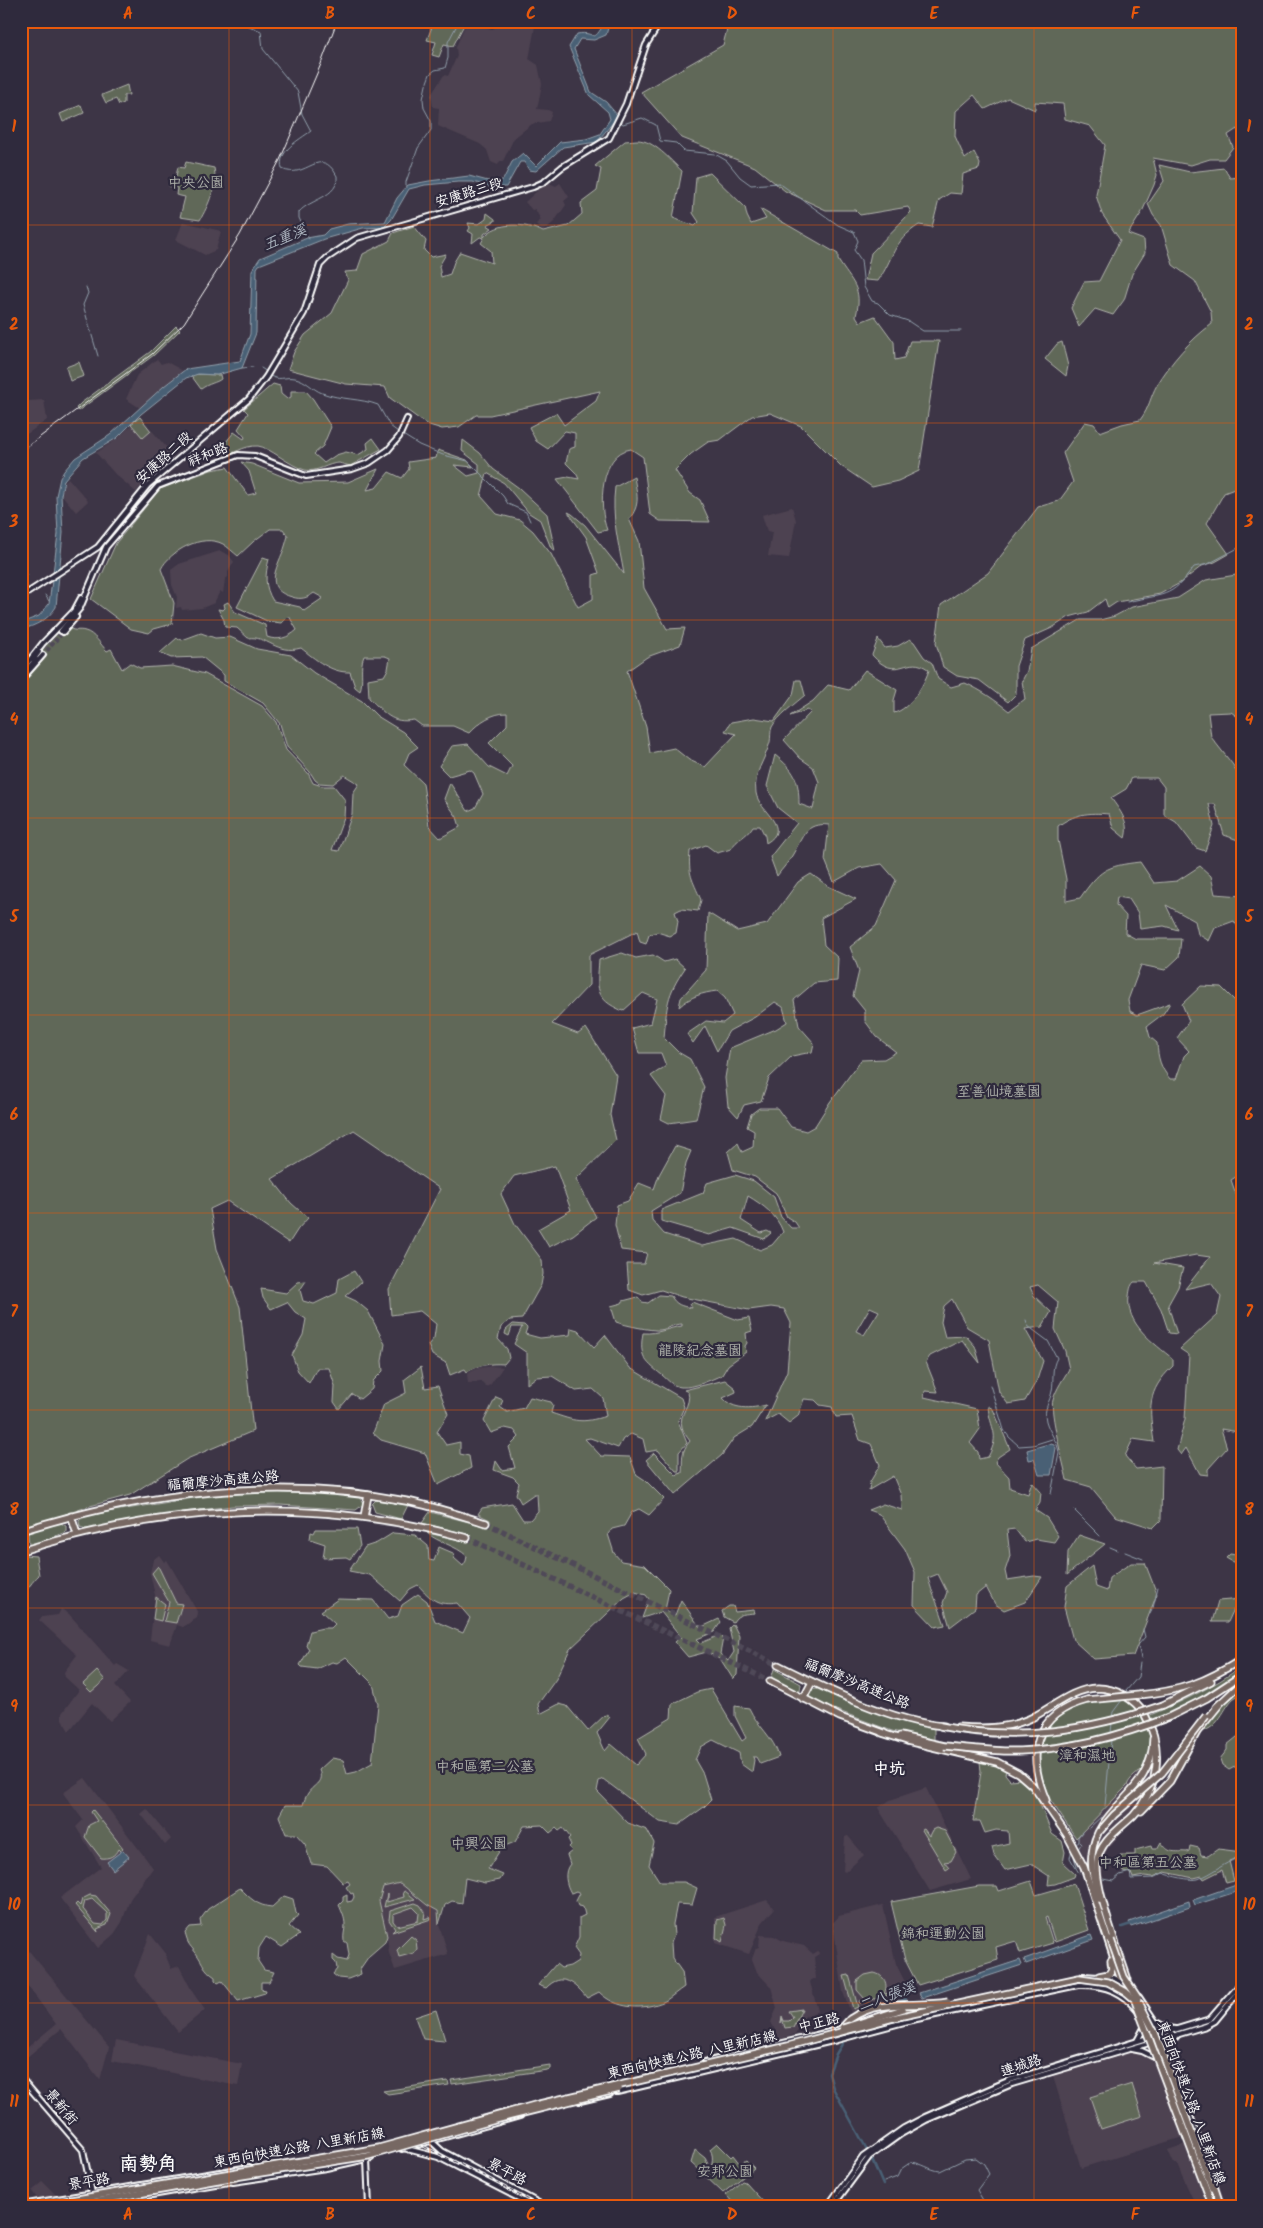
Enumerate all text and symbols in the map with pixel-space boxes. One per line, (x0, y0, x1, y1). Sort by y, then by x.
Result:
text: A (123, 2, 133, 27)
text: B (325, 2, 335, 27)
text: C (526, 2, 536, 27)
text: D (727, 2, 738, 27)
text: E (930, 2, 940, 27)
text: F (1131, 2, 1141, 27)
text: 1 (12, 115, 17, 140)
text: 1 (1247, 115, 1252, 140)
park label: 中央公園 (168, 172, 224, 194)
street label: 安康路三段 (432, 172, 506, 214)
water label: 五重溪 (260, 218, 311, 258)
text: 2 (9, 313, 19, 338)
text: 2 (1244, 313, 1254, 338)
street label: 安康路二段 (131, 426, 197, 490)
street label: 祥和路 (184, 437, 232, 473)
text: 3 (9, 510, 19, 535)
text: 3 (1244, 510, 1254, 535)
text: 4 (10, 708, 19, 733)
text: 4 (1245, 708, 1254, 733)
text: 5 (9, 905, 20, 930)
text: 5 (1244, 905, 1255, 930)
park label: 至善仙境墓園 (957, 1081, 1041, 1103)
text: 6 (10, 1103, 19, 1128)
text: 6 (1245, 1103, 1254, 1128)
text: 7 (10, 1300, 18, 1325)
text: 7 (1245, 1300, 1253, 1325)
park label: 龍陵紀念墓園 (658, 1340, 742, 1362)
street label: 福爾摩沙高速公路 (166, 1465, 280, 1497)
text: 8 (9, 1498, 19, 1523)
text: 8 (1244, 1498, 1254, 1523)
street label: 福爾摩沙高速公路 (801, 1653, 913, 1715)
text: 9 (10, 1695, 18, 1720)
text: 9 (1245, 1695, 1253, 1720)
park label: 漳和濕地 (1059, 1745, 1115, 1767)
park label: 中和區第二公墓 (436, 1756, 534, 1778)
district label: 中坑 (873, 1757, 905, 1782)
park label: 中興公園 (451, 1833, 507, 1855)
park label: 中和區第五公墓 (1099, 1852, 1197, 1874)
text: 10 (7, 1893, 21, 1918)
text: 10 (1242, 1893, 1256, 1918)
park label: 錦和運動公園 (901, 1923, 985, 1945)
water label: 二八張溪 (855, 1975, 920, 2019)
street label: 中正路 (796, 2007, 842, 2039)
street label: 東西向快速公路 八里新店線 (1151, 2018, 1231, 2188)
street label: 東西向快速公路 八里新店線 (605, 2025, 779, 2085)
street label: 連城路 (998, 2049, 1044, 2083)
street label: 景新街 (39, 2084, 83, 2130)
text: 11 (9, 2090, 19, 2115)
text: 11 (1244, 2090, 1254, 2115)
street label: 東西向快速公路 八里新店線 (212, 2122, 386, 2174)
district label: 南勢角 (119, 2150, 177, 2180)
street label: 景平路 (483, 2152, 531, 2192)
park label: 安邦公園 (697, 2161, 753, 2183)
street label: 景平路 (66, 2168, 112, 2196)
text: A (123, 2203, 133, 2228)
text: B (325, 2203, 335, 2228)
text: C (526, 2203, 536, 2228)
text: D (727, 2203, 738, 2228)
text: E (930, 2203, 940, 2228)
text: F (1131, 2203, 1141, 2228)

